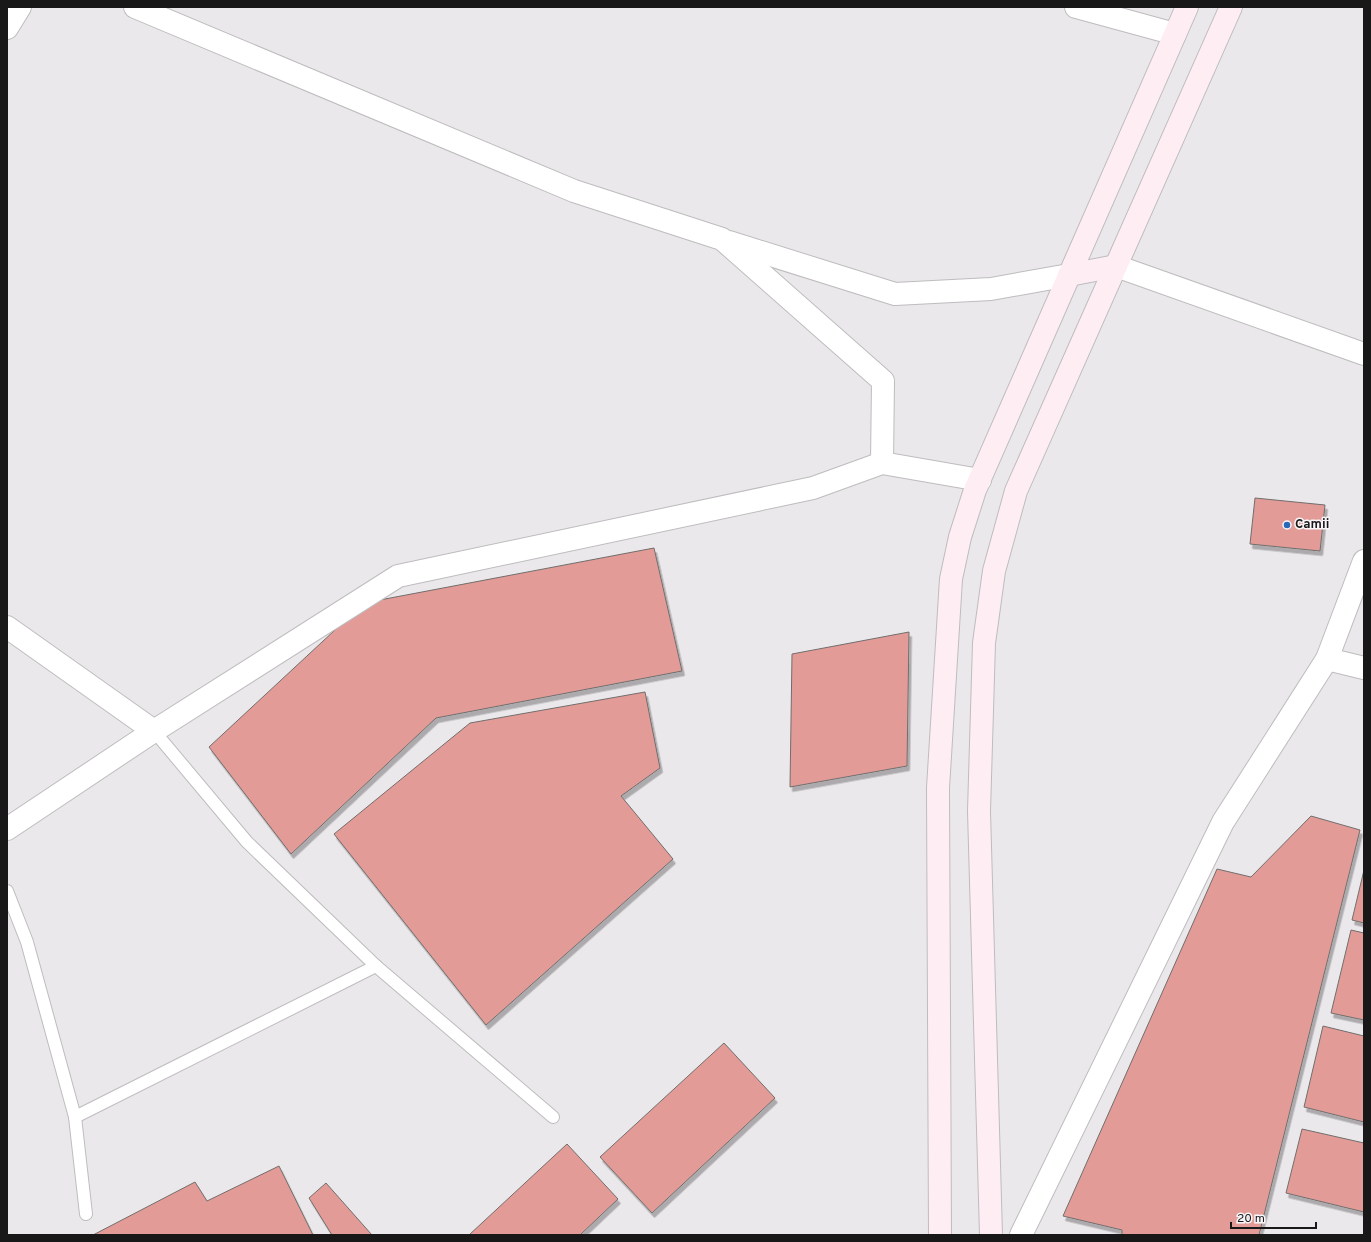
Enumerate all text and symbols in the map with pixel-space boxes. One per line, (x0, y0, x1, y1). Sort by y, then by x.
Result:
place label: Camii (1295, 517, 1329, 533)
marker: Camii (1282, 520, 1292, 530)
scale bar (1231, 1204, 1316, 1230)
text: 20 m (1237, 1211, 1265, 1227)

